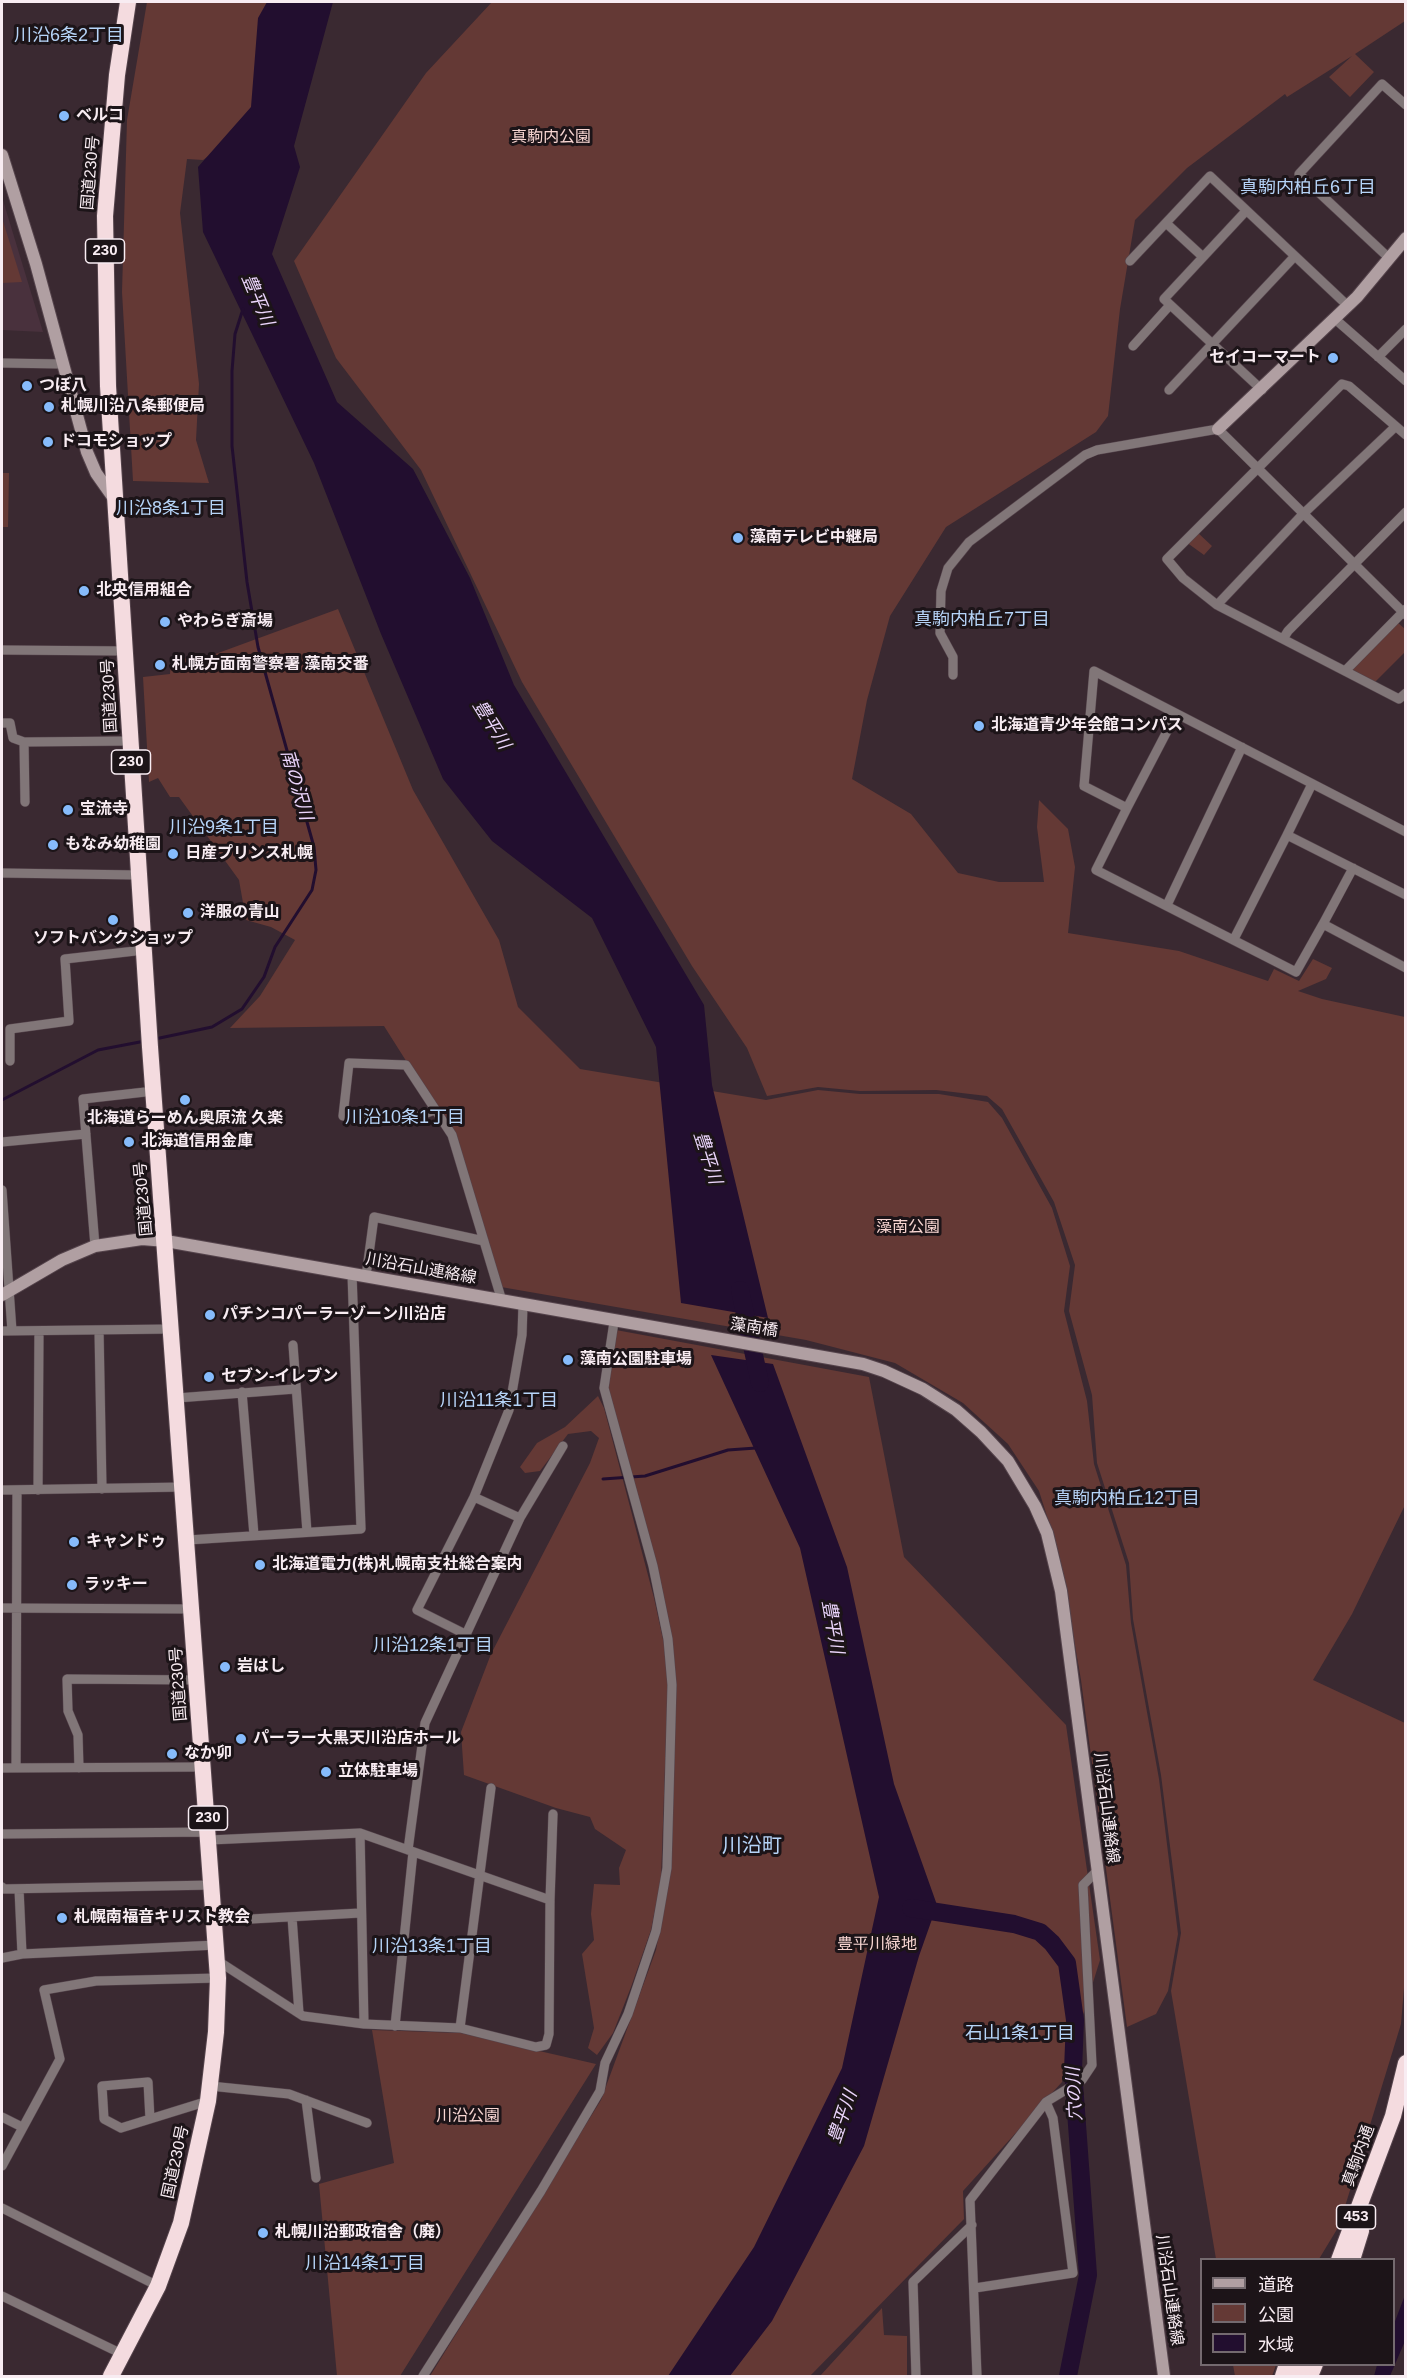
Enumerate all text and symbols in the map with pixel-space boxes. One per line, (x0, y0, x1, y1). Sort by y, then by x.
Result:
district label: 川沿6条2丁目 (14, 25, 124, 47)
place label: ベルコ (76, 106, 124, 126)
marker: ベルコ (57, 109, 71, 123)
park label: 真駒内公園 (511, 128, 591, 148)
street label: 国道230号 (78, 135, 104, 211)
district label: 真駒内柏丘6丁目 (1240, 177, 1376, 199)
road number: 230 (86, 239, 124, 263)
water label: 豊平川 (237, 271, 277, 329)
place label: セイコーマート (1209, 348, 1321, 368)
marker: セイコーマート (1326, 351, 1340, 365)
place label: つぼ八 (39, 376, 87, 396)
marker: つぼ八 (20, 379, 34, 393)
place label: 札幌川沿八条郵便局 (61, 397, 205, 417)
marker: 札幌川沿八条郵便局 (42, 400, 56, 414)
place label: ドコモショップ (60, 432, 172, 452)
marker: ドコモショップ (41, 435, 55, 449)
district label: 川沿8条1丁目 (116, 498, 226, 520)
place label: 藻南テレビ中継局 (750, 528, 878, 548)
marker: 藻南テレビ中継局 (731, 531, 745, 545)
place label: 北央信用組合 (96, 581, 192, 601)
marker: 北央信用組合 (77, 584, 91, 598)
district label: 真駒内柏丘7丁目 (914, 609, 1050, 631)
place label: やわらぎ斎場 (177, 612, 273, 632)
marker: やわらぎ斎場 (158, 615, 172, 629)
place label: 札幌方面南警察署 藻南交番 (172, 655, 368, 675)
street label: 国道230号 (98, 658, 122, 734)
marker: 札幌方面南警察署 藻南交番 (153, 658, 167, 672)
water label: 豊平川 (468, 696, 514, 754)
place label: 北海道青少年会館コンパス (991, 716, 1183, 736)
marker: 北海道青少年会館コンパス (972, 719, 986, 733)
water label: 南の沢川 (276, 747, 316, 823)
road number: 230 (112, 750, 150, 774)
place label: 宝流寺 (80, 800, 128, 820)
marker: 宝流寺 (61, 803, 75, 817)
district label: 川沿9条1丁目 (169, 817, 279, 839)
place label: もなみ幼稚園 (65, 835, 161, 855)
marker: もなみ幼稚園 (46, 838, 60, 852)
place label: 日産プリンス札幌 (185, 844, 313, 864)
marker: 日産プリンス札幌 (166, 847, 180, 861)
place label: 洋服の青山 (200, 903, 280, 923)
marker: 洋服の青山 (181, 906, 195, 920)
marker: ソフトバンクショップ (106, 913, 120, 927)
place label: ソフトバンクショップ (33, 929, 193, 949)
marker: 北海道らーめん奥原流 久楽 (178, 1093, 192, 1107)
district label: 川沿10条1丁目 (345, 1107, 465, 1129)
place label: 北海道らーめん奥原流 久楽 (87, 1109, 283, 1129)
water label: 豊平川 (688, 1129, 726, 1187)
place label: 北海道信用金庫 (141, 1132, 253, 1152)
marker: 北海道信用金庫 (122, 1135, 136, 1149)
street label: 国道230号 (131, 1161, 157, 1237)
park label: 藻南公園 (876, 1218, 940, 1238)
street label: 川沿石山連絡線 (364, 1250, 478, 1288)
place label: パチンコパーラーゾーン川沿店 (222, 1305, 446, 1325)
marker: パチンコパーラーゾーン川沿店 (203, 1308, 217, 1322)
street label: 藻南橋 (729, 1315, 779, 1341)
place label: 藻南公園駐車場 (580, 1350, 692, 1370)
marker: 藻南公園駐車場 (561, 1353, 575, 1367)
place label: セブン-イレブン (221, 1367, 338, 1387)
marker: セブン-イレブン (202, 1370, 216, 1384)
district label: 川沿11条1丁目 (440, 1390, 558, 1412)
district label: 真駒内柏丘12丁目 (1054, 1488, 1200, 1510)
place label: キャンドゥ (86, 1532, 166, 1552)
marker: キャンドゥ (67, 1535, 81, 1549)
place label: 北海道電力(株)札幌南支社総合案内 (272, 1555, 523, 1575)
marker: 北海道電力(株)札幌南支社総合案内 (253, 1558, 267, 1572)
place label: ラッキー (84, 1575, 148, 1595)
marker: ラッキー (65, 1578, 79, 1592)
water label: 豊平川 (817, 1599, 847, 1655)
district label: 川沿12条1丁目 (373, 1635, 493, 1657)
street label: 国道230号 (167, 1646, 191, 1722)
place label: 岩はし (237, 1657, 285, 1677)
marker: 岩はし (218, 1660, 232, 1674)
place label: パーラー大黒天川沿店ホール (253, 1729, 461, 1749)
marker: パーラー大黒天川沿店ホール (234, 1732, 248, 1746)
place label: なか卯 (184, 1744, 232, 1764)
marker: なか卯 (165, 1747, 179, 1761)
street label: 川沿石山連絡線 (1090, 1751, 1122, 1865)
place label: 立体駐車場 (338, 1762, 418, 1782)
marker: 立体駐車場 (319, 1765, 333, 1779)
road number: 230 (188, 1806, 228, 1830)
district label: 川沿町 (722, 1834, 782, 1858)
place label: 札幌南福音キリスト教会 (74, 1908, 250, 1928)
marker: 札幌南福音キリスト教会 (55, 1911, 69, 1925)
park label: 豊平川緑地 (837, 1935, 917, 1955)
district label: 川沿13条1丁目 (372, 1936, 492, 1958)
district label: 石山1条1丁目 (965, 2023, 1075, 2045)
water label: 穴の川 (1063, 2066, 1087, 2122)
water label: 豊平川 (824, 2088, 862, 2146)
park label: 川沿公園 (436, 2107, 500, 2127)
street label: 国道230号 (159, 2123, 193, 2201)
street label: 真駒内通 (1339, 2123, 1379, 2189)
road number: 453 (1336, 2205, 1376, 2229)
place label: 札幌川沿郵政宿舎（廃） (275, 2223, 451, 2243)
marker: 札幌川沿郵政宿舎（廃） (256, 2226, 270, 2240)
street label: 川沿石山連絡線 (1152, 2233, 1186, 2347)
district label: 川沿14条1丁目 (305, 2253, 425, 2275)
legend (1200, 2258, 1395, 2366)
text: 道路 (1258, 2275, 1294, 2295)
text: 公園 (1258, 2305, 1294, 2325)
text: 水域 (1258, 2335, 1294, 2355)

